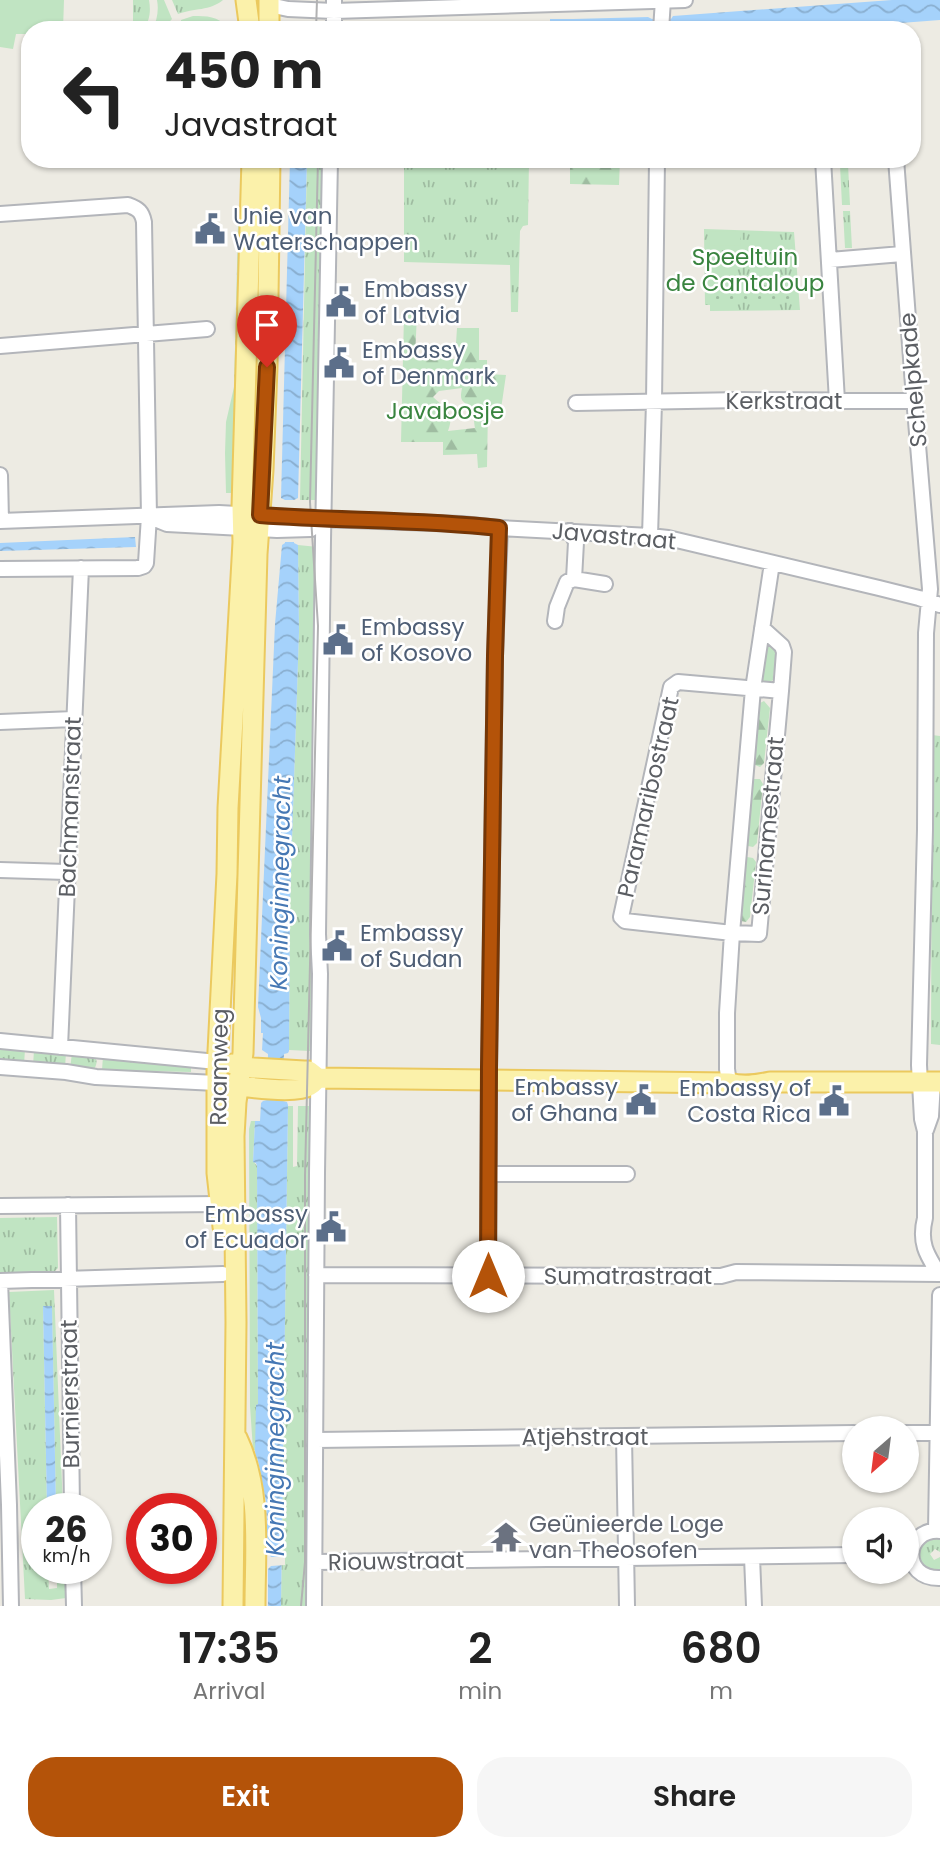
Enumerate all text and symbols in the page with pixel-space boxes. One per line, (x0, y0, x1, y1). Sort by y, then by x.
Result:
text: 450 m (164, 37, 323, 105)
icon: left (49, 49, 140, 140)
text: Javastraat (164, 102, 337, 147)
place label: Unie van Waterschappen (233, 200, 419, 258)
public building icon: Unie van Waterschappen (193, 212, 227, 246)
park label: Speeltuin de Cantaloup (666, 241, 824, 299)
place label: Embassy of Latvia (364, 273, 468, 331)
public building icon: Embassy of Latvia (324, 285, 358, 319)
pin (237, 295, 297, 367)
icon: arrive (248, 306, 286, 344)
street label: Schelpkade (891, 311, 935, 449)
place label: Embassy of Denmark (362, 334, 495, 392)
public building icon: Embassy of Denmark (322, 346, 356, 380)
street label: Kerkstraat (726, 385, 842, 417)
park label: Javabosje (386, 395, 504, 427)
street label: Javastraat (551, 515, 677, 557)
place label: Embassy of Kosovo (361, 611, 472, 669)
public building icon: Embassy of Kosovo (321, 623, 355, 657)
street label: Paramaribostraat (609, 693, 687, 901)
street label: Bachmanstraat (51, 716, 89, 898)
street label: Surinamestraat (744, 735, 792, 917)
water label: Koninginnegracht (262, 774, 298, 990)
place label: Embassy of Sudan (360, 917, 464, 975)
public building icon: Embassy of Sudan (320, 929, 354, 963)
street label: Raamweg (202, 1008, 236, 1126)
place label: Embassy of Ghana (511, 1071, 618, 1129)
place label: Embassy of Costa Rica (679, 1072, 811, 1130)
public building icon: Embassy of Ghana (624, 1083, 658, 1117)
public building icon: Embassy of Costa Rica (817, 1084, 851, 1118)
place label: Embassy of Ecuador (185, 1198, 308, 1256)
public building icon: Embassy of Ecuador (314, 1210, 348, 1244)
position arrow (451, 1239, 525, 1313)
street label: Sumatrastraat (544, 1260, 712, 1292)
street label: Burnierstraat (53, 1319, 87, 1469)
water label: Koninginnegracht (259, 1341, 292, 1556)
north arrow (842, 1416, 919, 1493)
map controls (842, 1416, 919, 1584)
street label: Atjehstraat (522, 1421, 648, 1453)
speed limit sign: 30 (126, 1493, 217, 1584)
text: 26 (45, 1505, 88, 1554)
button: sound (842, 1507, 919, 1584)
place label: Geünieerde Loge van Theosofen (529, 1508, 724, 1566)
temple icon: Geünieerde Loge van Theosofen (489, 1520, 523, 1554)
text: km/h (43, 1543, 90, 1568)
street label: Riouwstraat (328, 1544, 464, 1578)
text: 17:35 (178, 1619, 280, 1678)
text: 2 (468, 1619, 492, 1678)
text: 680 (681, 1619, 762, 1678)
text: Arrival (193, 1675, 265, 1707)
text: min (458, 1675, 502, 1707)
text: m (709, 1675, 733, 1707)
button: Exit (28, 1757, 463, 1837)
button: Share (477, 1757, 912, 1837)

